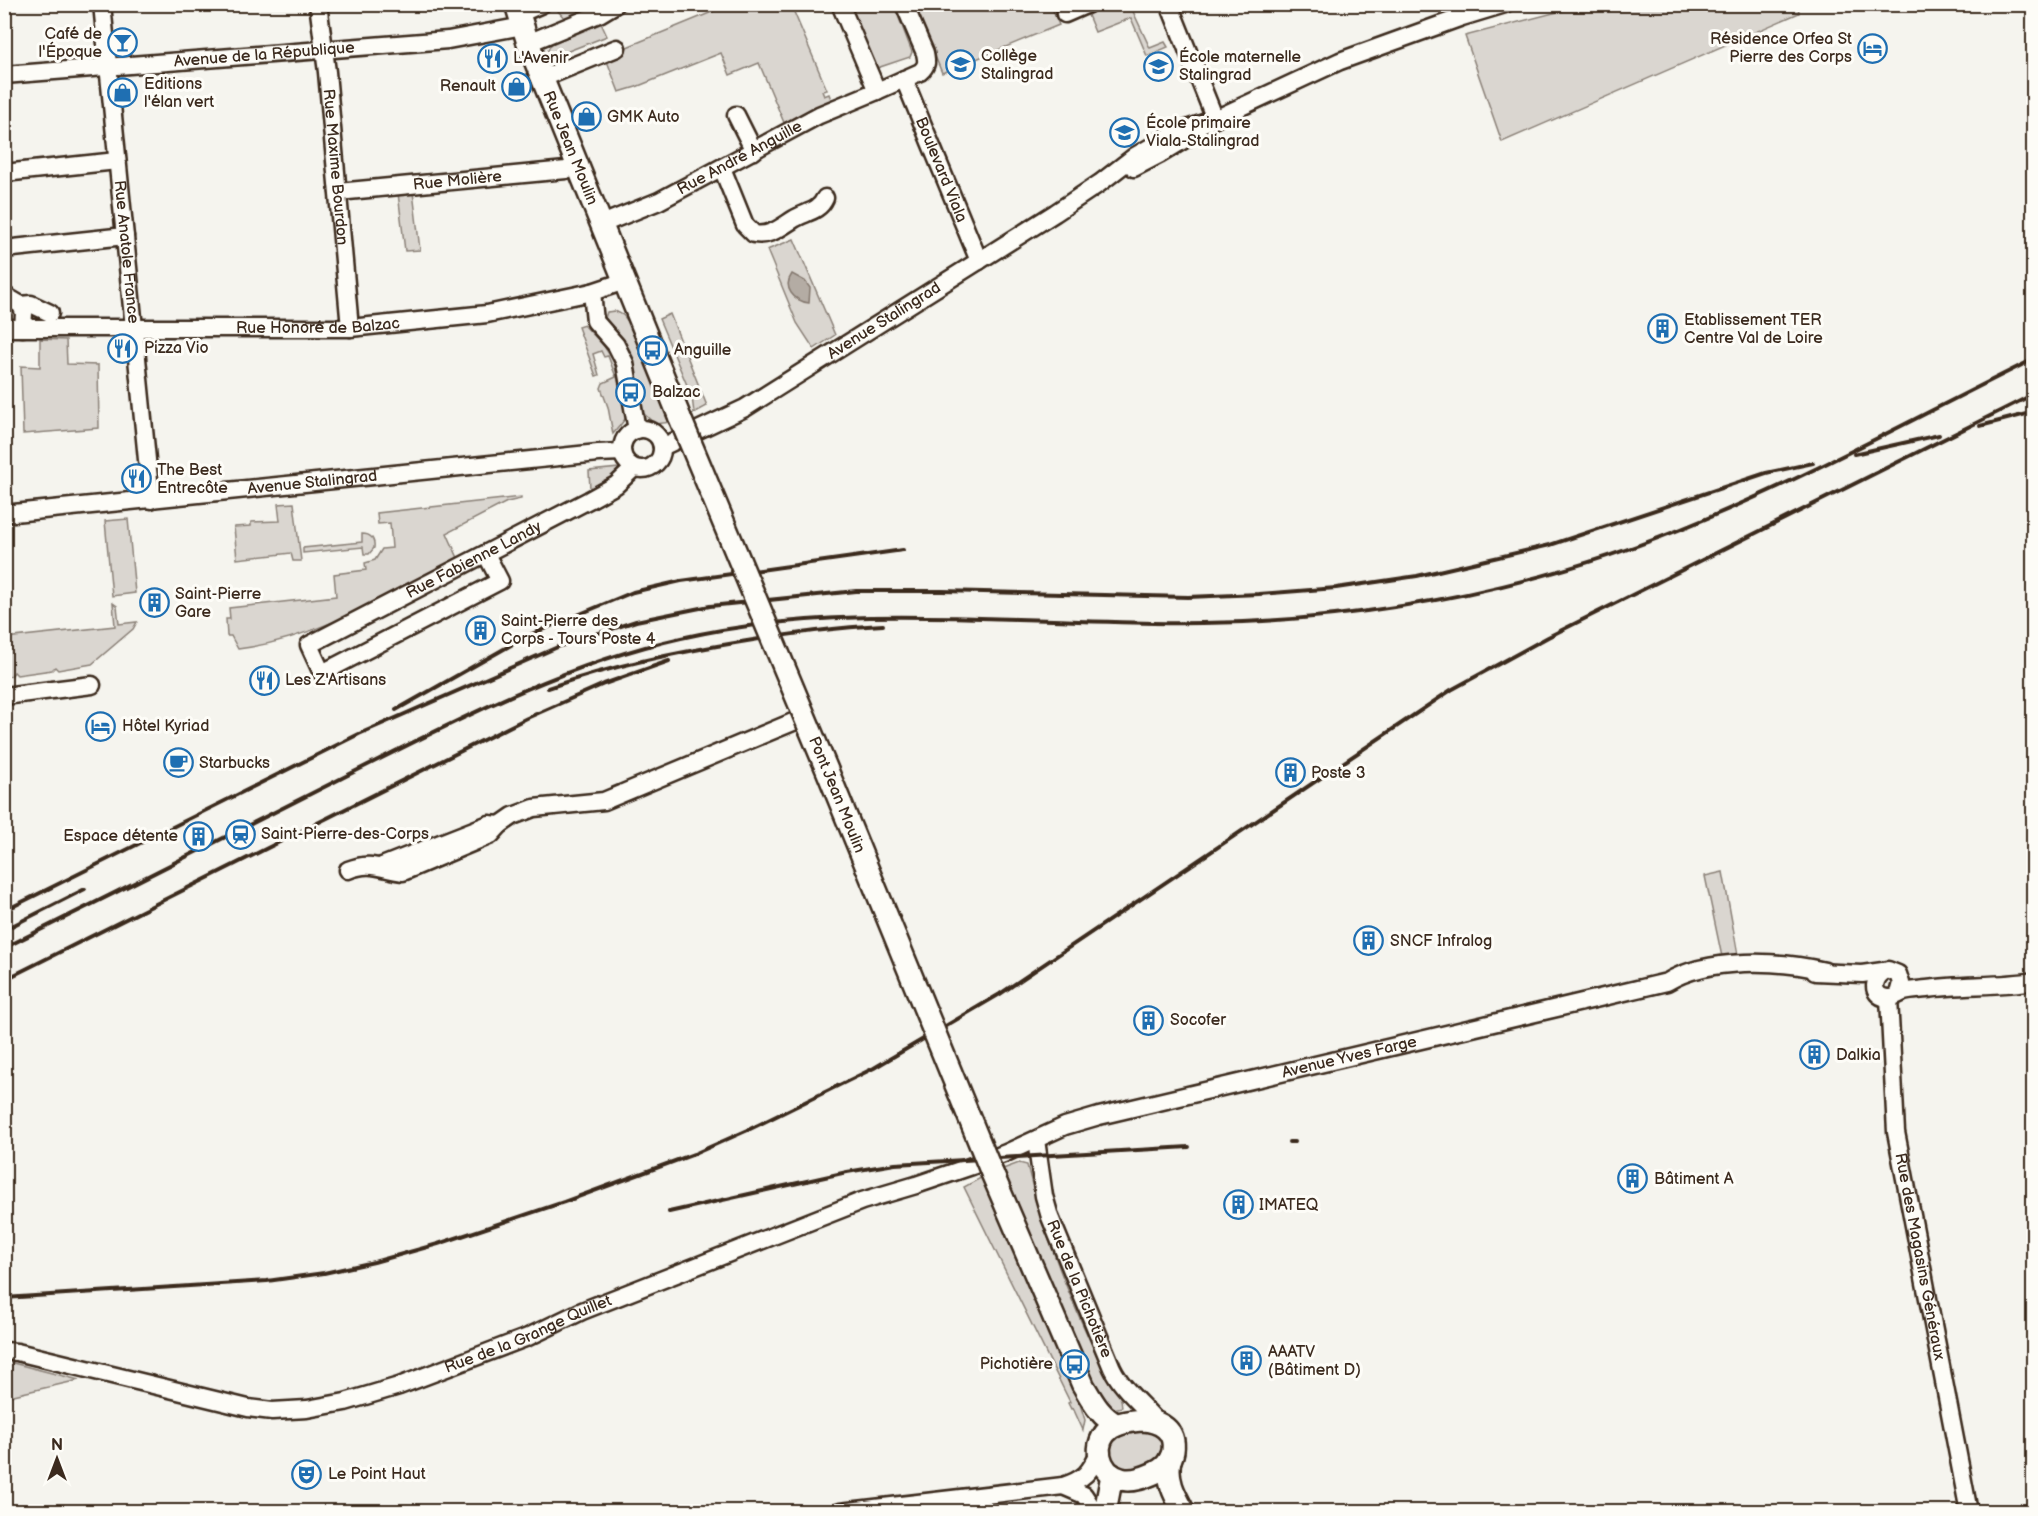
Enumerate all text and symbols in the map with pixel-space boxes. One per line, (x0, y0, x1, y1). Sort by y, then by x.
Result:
place label: Café de l'Époque (39, 25, 102, 62)
bar icon: Café de l'Époque (107, 27, 139, 59)
place label: Résidence Orfea St Pierre des Corps (1710, 30, 1852, 67)
hotel icon: Résidence Orfea St Pierre des Corps (1857, 32, 1889, 64)
street label: Avenue de la République (173, 38, 356, 71)
restaurant icon: L'Avenir (476, 42, 508, 74)
place label: École maternelle Stalingrad (1179, 46, 1302, 85)
place label: Collège Stalingrad (981, 47, 1053, 84)
place label: L'Avenir (513, 49, 569, 68)
school or university icon: Collège Stalingrad (944, 49, 976, 81)
school or university icon: École maternelle Stalingrad (1142, 50, 1174, 82)
shop icon: Renault (501, 70, 533, 102)
place label: Editions l'élan vert (144, 75, 214, 112)
shop icon: Editions l'élan vert (107, 77, 139, 109)
place label: Renault (440, 77, 496, 96)
street label: Rue Maxime Bourdon (319, 88, 352, 246)
street label: Rue Jean Moulin (539, 88, 602, 208)
shop icon: GMK Auto (570, 101, 602, 133)
place label: GMK Auto (607, 108, 680, 127)
place label: École primaire Viala-Stalingrad (1146, 112, 1259, 151)
street label: Boulevard Viala (911, 114, 971, 225)
street label: Rue André Anguille (674, 116, 806, 199)
school or university icon: École primaire Viala-Stalingrad (1109, 116, 1141, 148)
street label: Rue Molière (412, 167, 503, 194)
street label: Rue Anatole France (110, 179, 143, 325)
street label: Avenue Stalingrad (824, 278, 944, 363)
place label: Etablissement TER Centre Val de Loire (1684, 311, 1823, 348)
street label: Rue Honoré de Balzac (236, 313, 401, 338)
building icon: Etablissement TER Centre Val de Loire (1647, 313, 1679, 345)
restaurant icon: Pizza Vio (107, 332, 139, 364)
bus stop icon: Anguille (637, 334, 669, 366)
place label: Pizza Vio (144, 339, 209, 358)
place label: Anguille (674, 341, 732, 360)
bus stop icon: Balzac (615, 376, 647, 408)
place label: Balzac (652, 383, 701, 402)
place label: The Best Entrecôte (157, 461, 228, 498)
restaurant icon: The Best Entrecôte (120, 463, 152, 495)
street label: Avenue Stalingrad (247, 466, 378, 498)
street label: Rue Fabienne Landy (403, 517, 545, 603)
place label: Saint-Pierre Gare (175, 585, 262, 622)
building icon: Saint-Pierre Gare (138, 587, 170, 619)
place label: Saint-Pierre des Corps - Tours Poste 4 (501, 612, 656, 649)
building icon: Saint-Pierre des Corps - Tours Poste 4 (464, 614, 496, 646)
restaurant icon: Les Z'Artisans (248, 664, 280, 696)
place label: Les Z'Artisans (285, 671, 386, 690)
hotel icon: Hôtel Kyriad (85, 710, 117, 742)
place label: Hôtel Kyriad (122, 717, 209, 736)
street label: Pont Jean Moulin (805, 734, 869, 856)
cafe icon: Starbucks (162, 747, 194, 779)
place label: Starbucks (199, 754, 270, 773)
building icon: Poste 3 (1274, 757, 1306, 789)
place label: Poste 3 (1311, 764, 1366, 783)
station icon: Saint-Pierre-des-Corps (224, 818, 256, 850)
building icon: Espace détente (183, 820, 215, 852)
place label: Saint-Pierre-des-Corps (261, 825, 429, 844)
place label: Espace détente (63, 827, 178, 846)
building icon: SNCF Infralog (1353, 925, 1385, 957)
place label: SNCF Infralog (1390, 932, 1492, 951)
building icon: Socofer (1133, 1004, 1165, 1036)
place label: Socofer (1170, 1011, 1226, 1030)
street label: Avenue Yves Farge (1280, 1032, 1419, 1082)
building icon: Dalkia (1799, 1039, 1831, 1071)
place label: Dalkia (1836, 1046, 1881, 1065)
street label: Rue des Magasins Généraux (1891, 1151, 1949, 1362)
building icon: Bâtiment A (1617, 1163, 1649, 1195)
place label: Bâtiment A (1654, 1170, 1734, 1189)
building icon: IMATEQ (1222, 1189, 1254, 1221)
place label: IMATEQ (1259, 1196, 1319, 1215)
street label: Rue de la Pichotière (1043, 1217, 1116, 1361)
street label: Rue de la Grange Quillet (442, 1291, 614, 1377)
place label: AAATV (Bâtiment D) (1268, 1343, 1361, 1380)
building icon: AAATV (Bâtiment D) (1231, 1345, 1263, 1377)
bus stop icon: Pichotière (1058, 1348, 1090, 1380)
place label: Pichotière (980, 1355, 1054, 1374)
north arrow (27, 1429, 87, 1489)
text: N (51, 1436, 63, 1455)
theatre icon: Le Point Haut (291, 1458, 323, 1490)
place label: Le Point Haut (328, 1465, 426, 1484)

